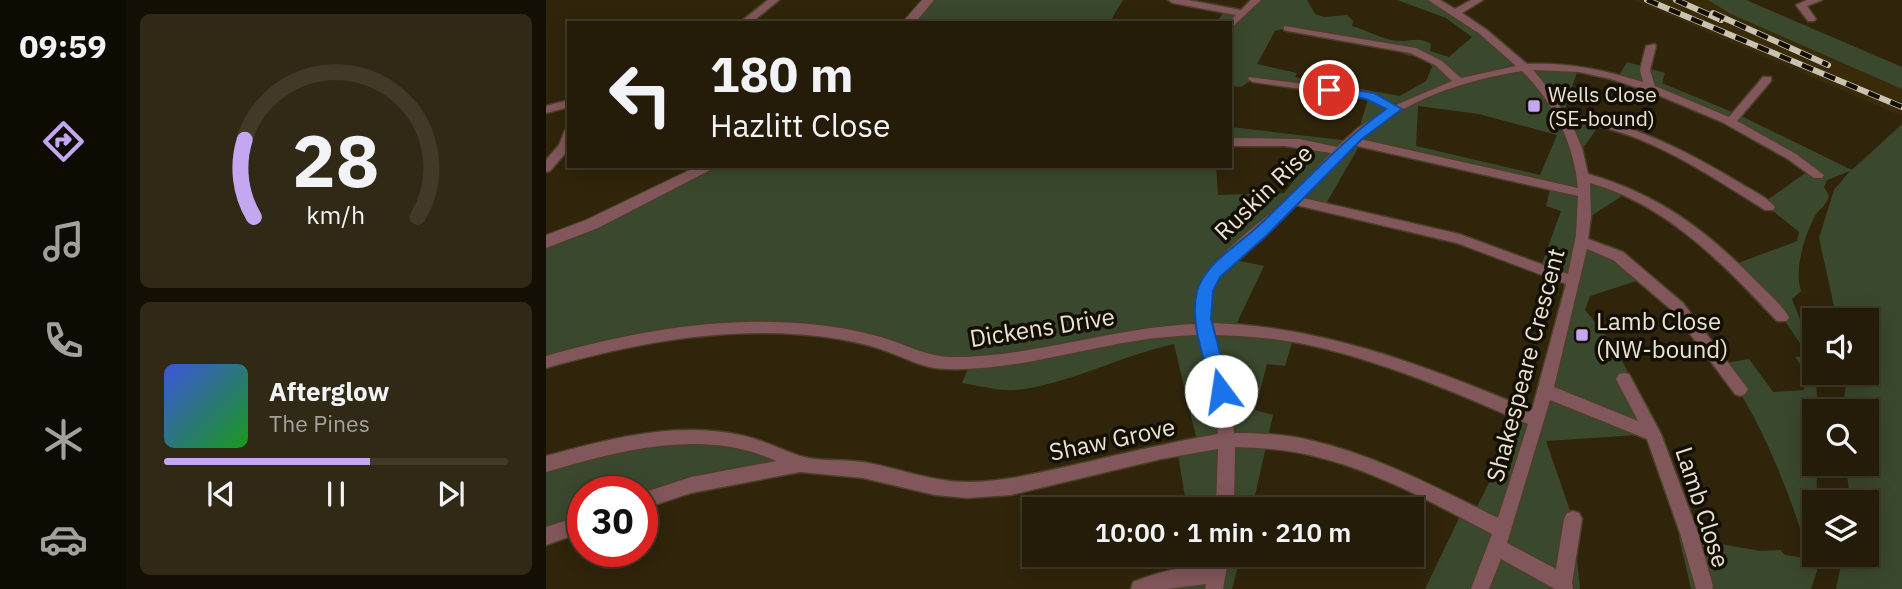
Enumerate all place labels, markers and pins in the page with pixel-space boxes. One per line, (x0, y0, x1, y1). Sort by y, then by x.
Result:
pin (1299, 60, 1359, 120)
place label: Wells Close (SE-bound) (1548, 80, 1657, 132)
marker: Wells Close (SE-bound) (1526, 98, 1542, 114)
place label: Lamb Close (NW-bound) (1596, 305, 1728, 365)
marker: Lamb Close (NW-bound) (1574, 327, 1590, 343)

